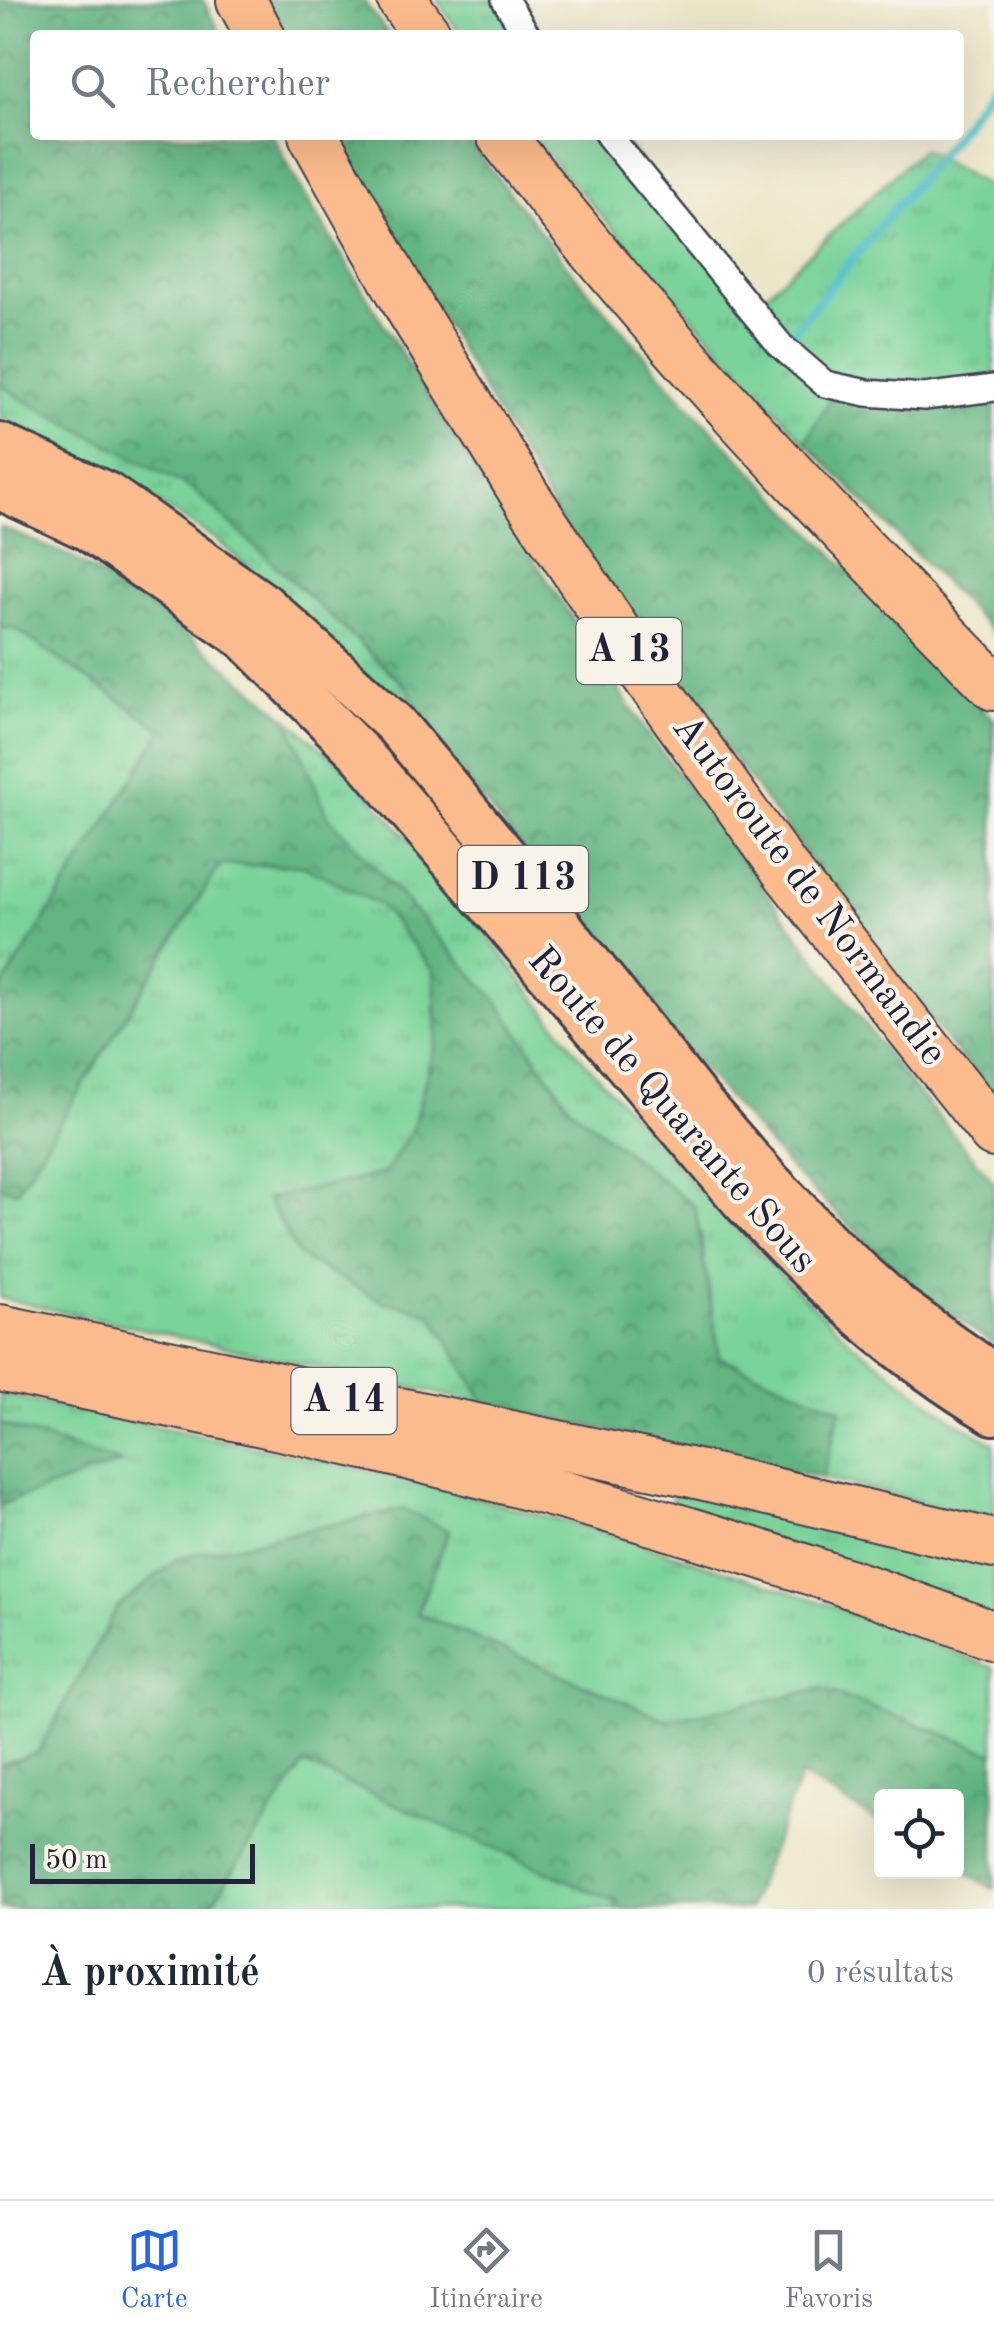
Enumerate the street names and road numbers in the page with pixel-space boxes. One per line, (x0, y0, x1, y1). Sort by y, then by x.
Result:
road number: A 13 (576, 618, 682, 684)
street label: Autoroute de Normandie (663, 708, 953, 1074)
road number: D 113 (458, 846, 588, 912)
street label: Route de Quarante Sous (519, 940, 823, 1282)
road number: A 14 (292, 1368, 396, 1434)

